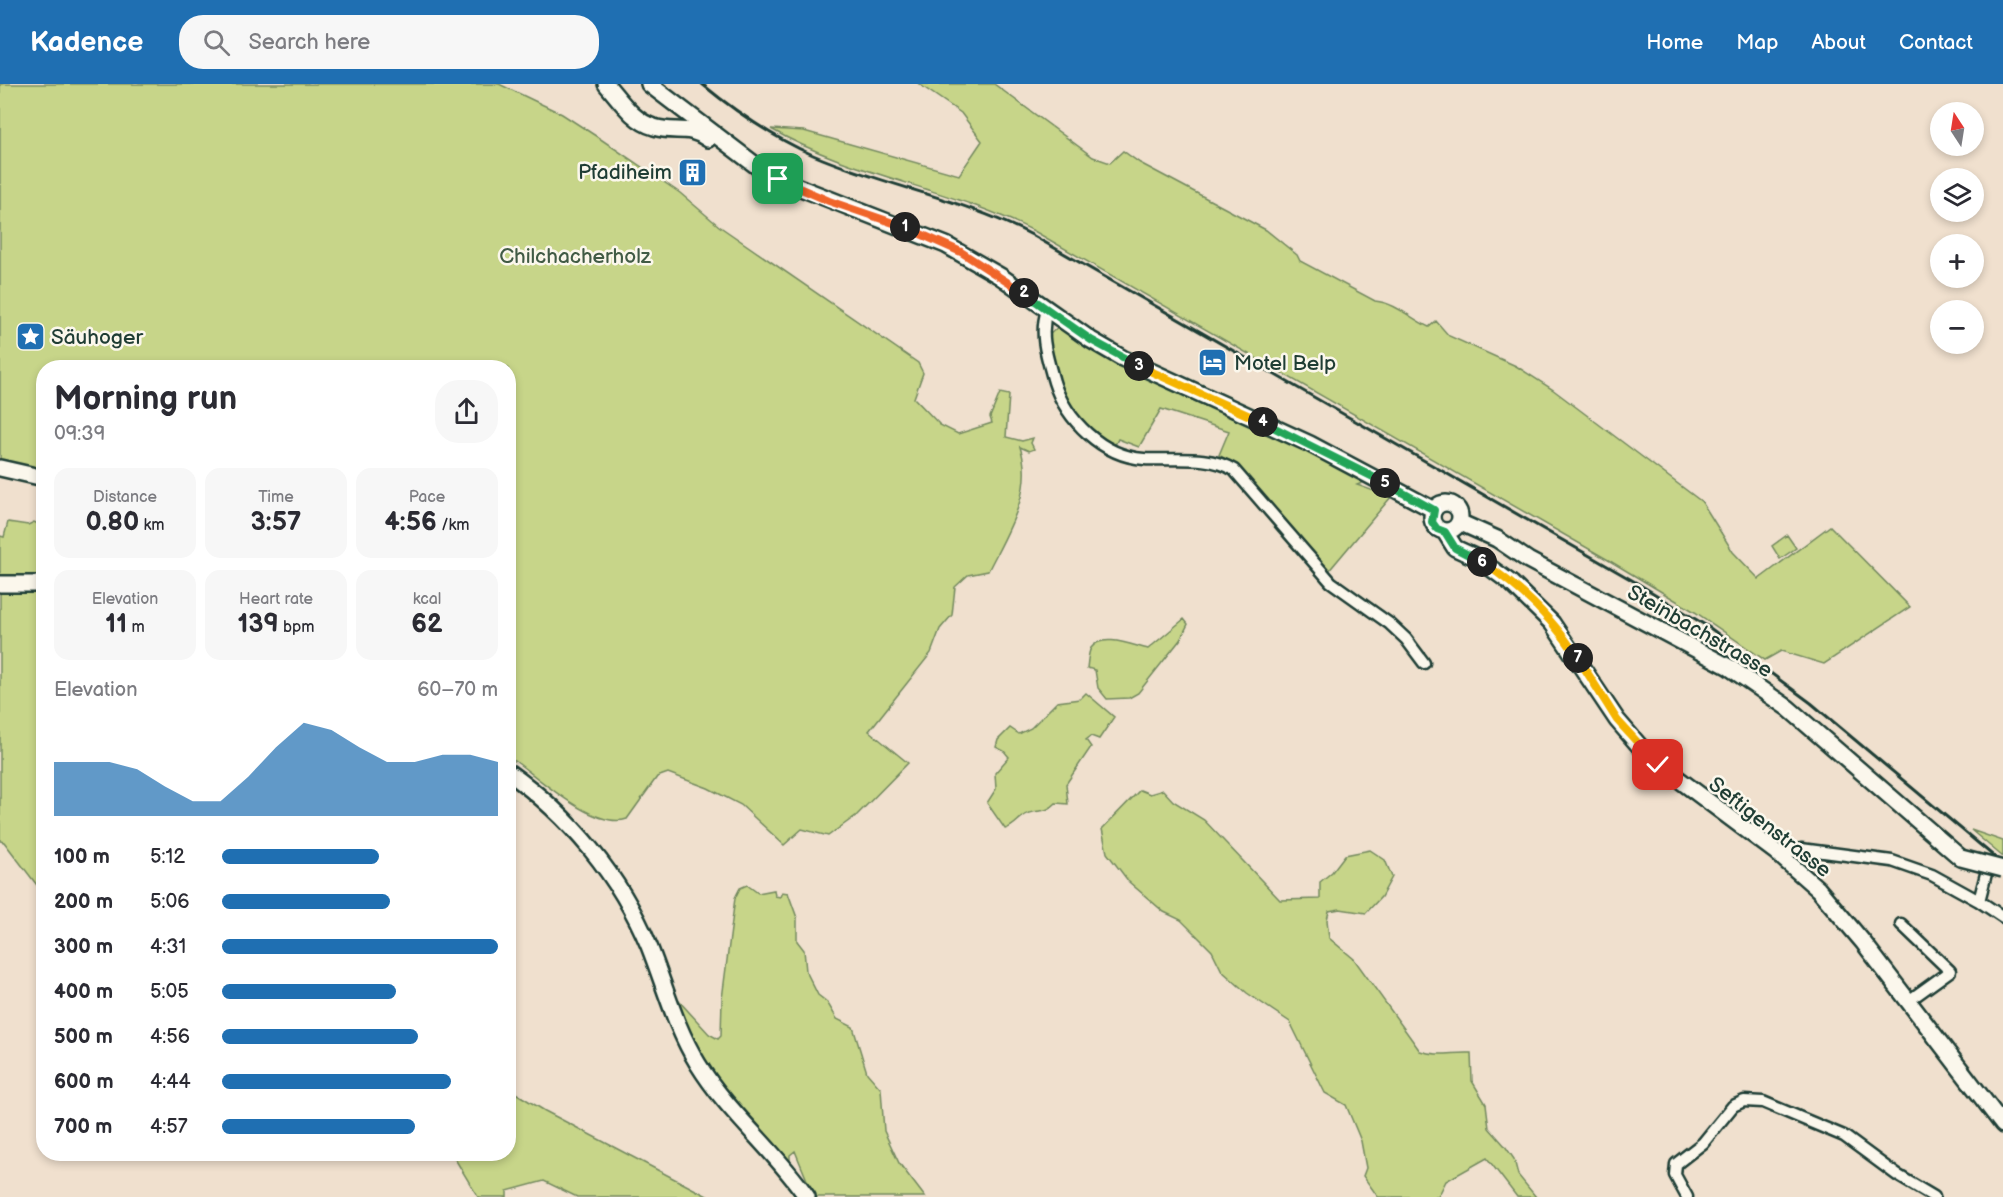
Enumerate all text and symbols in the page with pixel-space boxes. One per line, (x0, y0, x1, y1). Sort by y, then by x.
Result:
search box (179, 15, 599, 69)
text: Kadence (30, 26, 143, 59)
icon: search (200, 26, 233, 59)
text: Search here (248, 29, 370, 56)
text: Home (1646, 30, 1703, 55)
text: Map (1736, 30, 1778, 55)
text: About (1811, 30, 1866, 55)
text: Contact (1899, 30, 1973, 55)
north arrow (1930, 102, 1984, 156)
map controls (1930, 102, 1984, 354)
pin (752, 153, 803, 204)
building icon: Pfadiheim (677, 156, 709, 188)
place label: Pfadiheim (578, 160, 672, 185)
icon: arrive (761, 162, 794, 195)
button: layers (1930, 168, 1984, 222)
pin: 1 (890, 212, 920, 242)
text: 1 (902, 217, 908, 236)
button: + (1930, 234, 1984, 288)
park label: Chilchacherholz (499, 244, 652, 269)
pin: 2 (1009, 278, 1039, 308)
text: 2 (1019, 283, 1029, 302)
button: − (1930, 300, 1984, 354)
place icon: Säuhoger (14, 321, 46, 353)
place label: Säuhoger (51, 325, 143, 350)
hotel icon: Motel Belp (1197, 347, 1229, 379)
pin: 3 (1124, 351, 1154, 381)
place label: Motel Belp (1234, 351, 1336, 376)
text: 3 (1134, 356, 1144, 375)
text: Morning run (54, 379, 237, 419)
button: share (435, 380, 498, 443)
pin: 4 (1248, 407, 1278, 437)
text: 4 (1258, 412, 1268, 431)
text: 09:39 (54, 422, 105, 446)
pin: 5 (1370, 468, 1400, 498)
text: 5 (1380, 473, 1390, 492)
text: Distance (93, 488, 157, 507)
text: Time (258, 488, 294, 507)
text: Pace (409, 488, 445, 507)
text: 0.80 (85, 507, 139, 538)
text: 3:57 (251, 507, 301, 538)
text: 4:56 (385, 507, 437, 538)
text: km (139, 516, 165, 535)
text: /km (437, 516, 469, 535)
pin: 6 (1467, 547, 1497, 577)
text: 6 (1477, 552, 1487, 571)
street label: Steinbachstrasse (1623, 580, 1777, 683)
text: Elevation (92, 590, 158, 609)
text: Heart rate (239, 590, 313, 609)
text: kcal (413, 590, 441, 609)
text: 11 (105, 609, 127, 640)
text: 139 (237, 609, 279, 640)
text: 62 (411, 609, 443, 640)
text: m (127, 618, 145, 637)
text: bpm (279, 618, 315, 637)
pin: 7 (1563, 643, 1593, 673)
text: 7 (1574, 648, 1582, 667)
text: Elevation (54, 678, 137, 702)
text: 60–70 m (417, 678, 498, 702)
pin (1632, 739, 1683, 790)
icon: check (1641, 748, 1674, 781)
street label: Seftigenstrasse (1703, 772, 1836, 883)
text: 100 m (54, 845, 110, 869)
text: 5:12 (150, 845, 185, 869)
text: 200 m (54, 890, 113, 914)
text: 5:06 (150, 890, 189, 914)
text: 300 m (54, 935, 113, 959)
text: 4:31 (150, 935, 186, 959)
text: 400 m (54, 980, 113, 1004)
text: 5:05 (150, 980, 189, 1004)
text: 500 m (54, 1025, 113, 1049)
text: 4:56 (150, 1025, 190, 1049)
text: 600 m (54, 1070, 114, 1094)
text: 4:44 (150, 1070, 191, 1094)
text: 700 m (54, 1115, 112, 1139)
text: 4:57 (150, 1115, 188, 1139)

